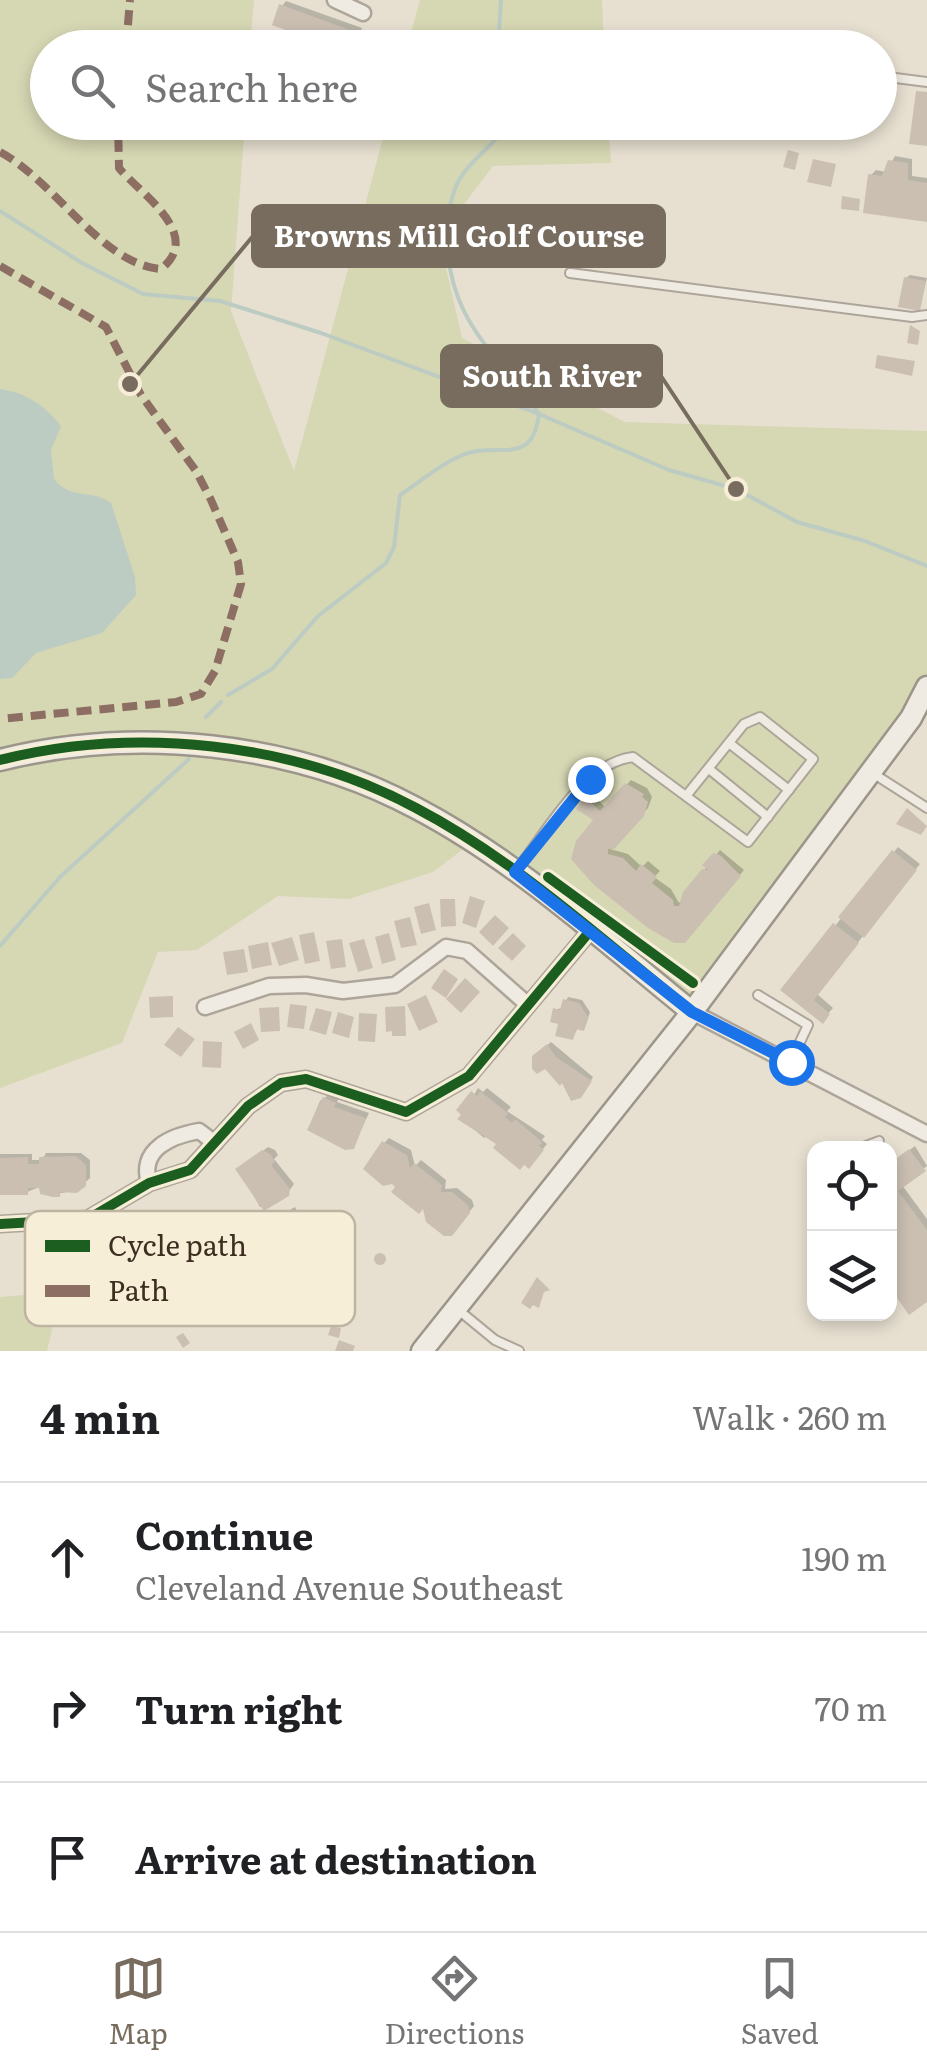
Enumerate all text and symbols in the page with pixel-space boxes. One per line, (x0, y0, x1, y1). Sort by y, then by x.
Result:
search box (30, 30, 897, 140)
text: Search here (145, 57, 358, 114)
icon: search (65, 58, 120, 113)
callout: Browns Mill Golf Course (253, 206, 664, 266)
text: Browns Mill Golf Course (274, 212, 644, 256)
callout: South River (442, 346, 661, 406)
text: South River (462, 352, 642, 396)
route end (568, 757, 614, 803)
route start (769, 1040, 815, 1086)
map controls (807, 1141, 897, 1321)
button: locate (807, 1141, 897, 1231)
legend (25, 1211, 355, 1326)
text: Cycle path (108, 1223, 247, 1265)
button: layers (807, 1231, 897, 1321)
text: Path (108, 1268, 169, 1310)
text: 4 min (40, 1385, 160, 1447)
text: Walk · 260 m (692, 1392, 887, 1440)
text: Continue (135, 1505, 313, 1562)
icon: ahead (40, 1530, 95, 1585)
text: 190 m (801, 1533, 887, 1581)
text: Cleveland Avenue Southeast (135, 1562, 563, 1610)
text: Turn right (135, 1679, 342, 1736)
icon: right (40, 1680, 95, 1735)
text: 70 m (815, 1683, 887, 1731)
text: Arrive at destination (135, 1829, 537, 1886)
icon: arrive (40, 1830, 95, 1885)
tab: Map (108, 1951, 168, 2053)
tab: Directions (384, 1951, 524, 2053)
tab: Saved (741, 1951, 819, 2053)

